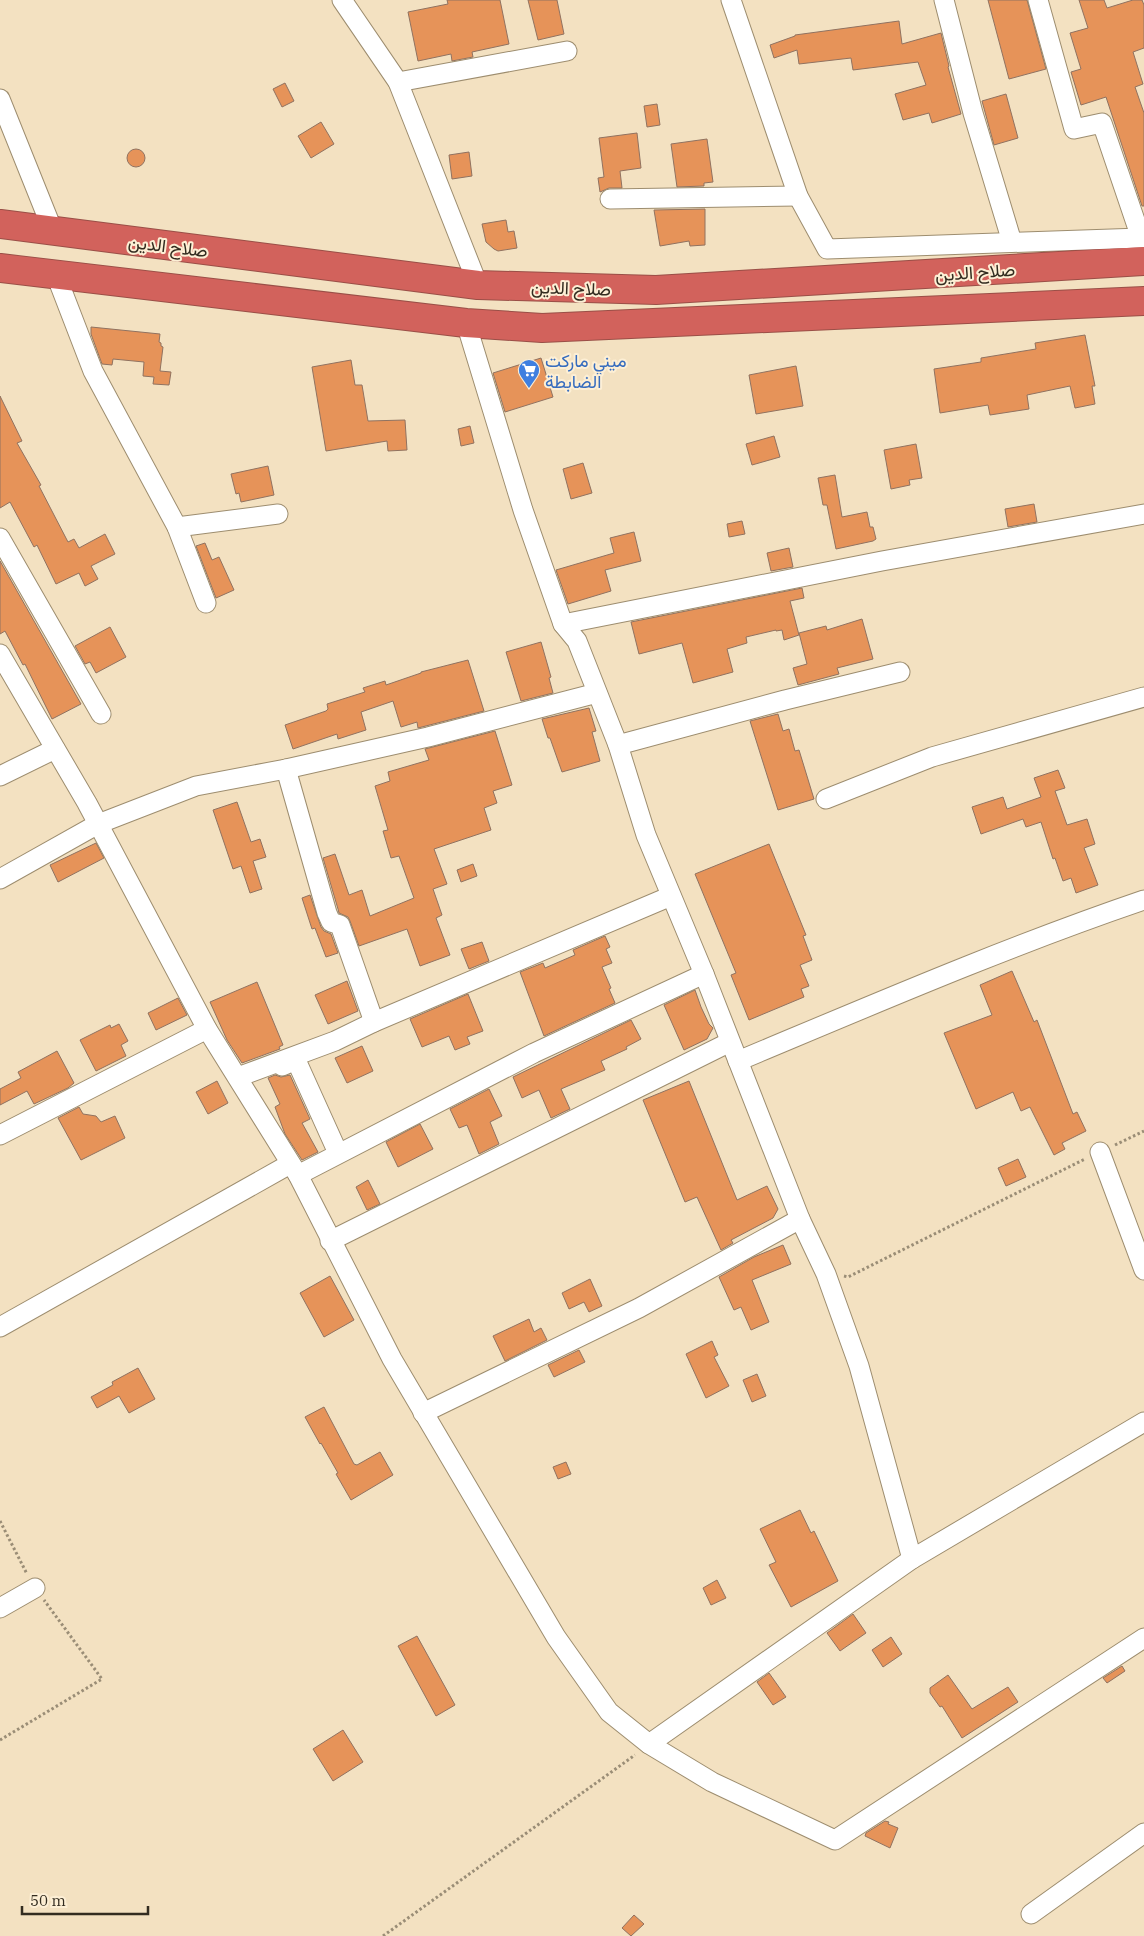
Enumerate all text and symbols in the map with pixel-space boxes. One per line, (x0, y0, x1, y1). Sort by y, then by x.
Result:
street label: صلاح الدين (127, 230, 209, 263)
street label: صلاح الدين (934, 258, 1016, 287)
street label: صلاح الدين (530, 275, 612, 302)
place label: ميني ماركت الضابطة (545, 349, 627, 393)
supermarket icon: ميني ماركت الضابطة (517, 358, 541, 389)
scale bar (22, 1884, 149, 1916)
text: 50 m (30, 1891, 66, 1910)

